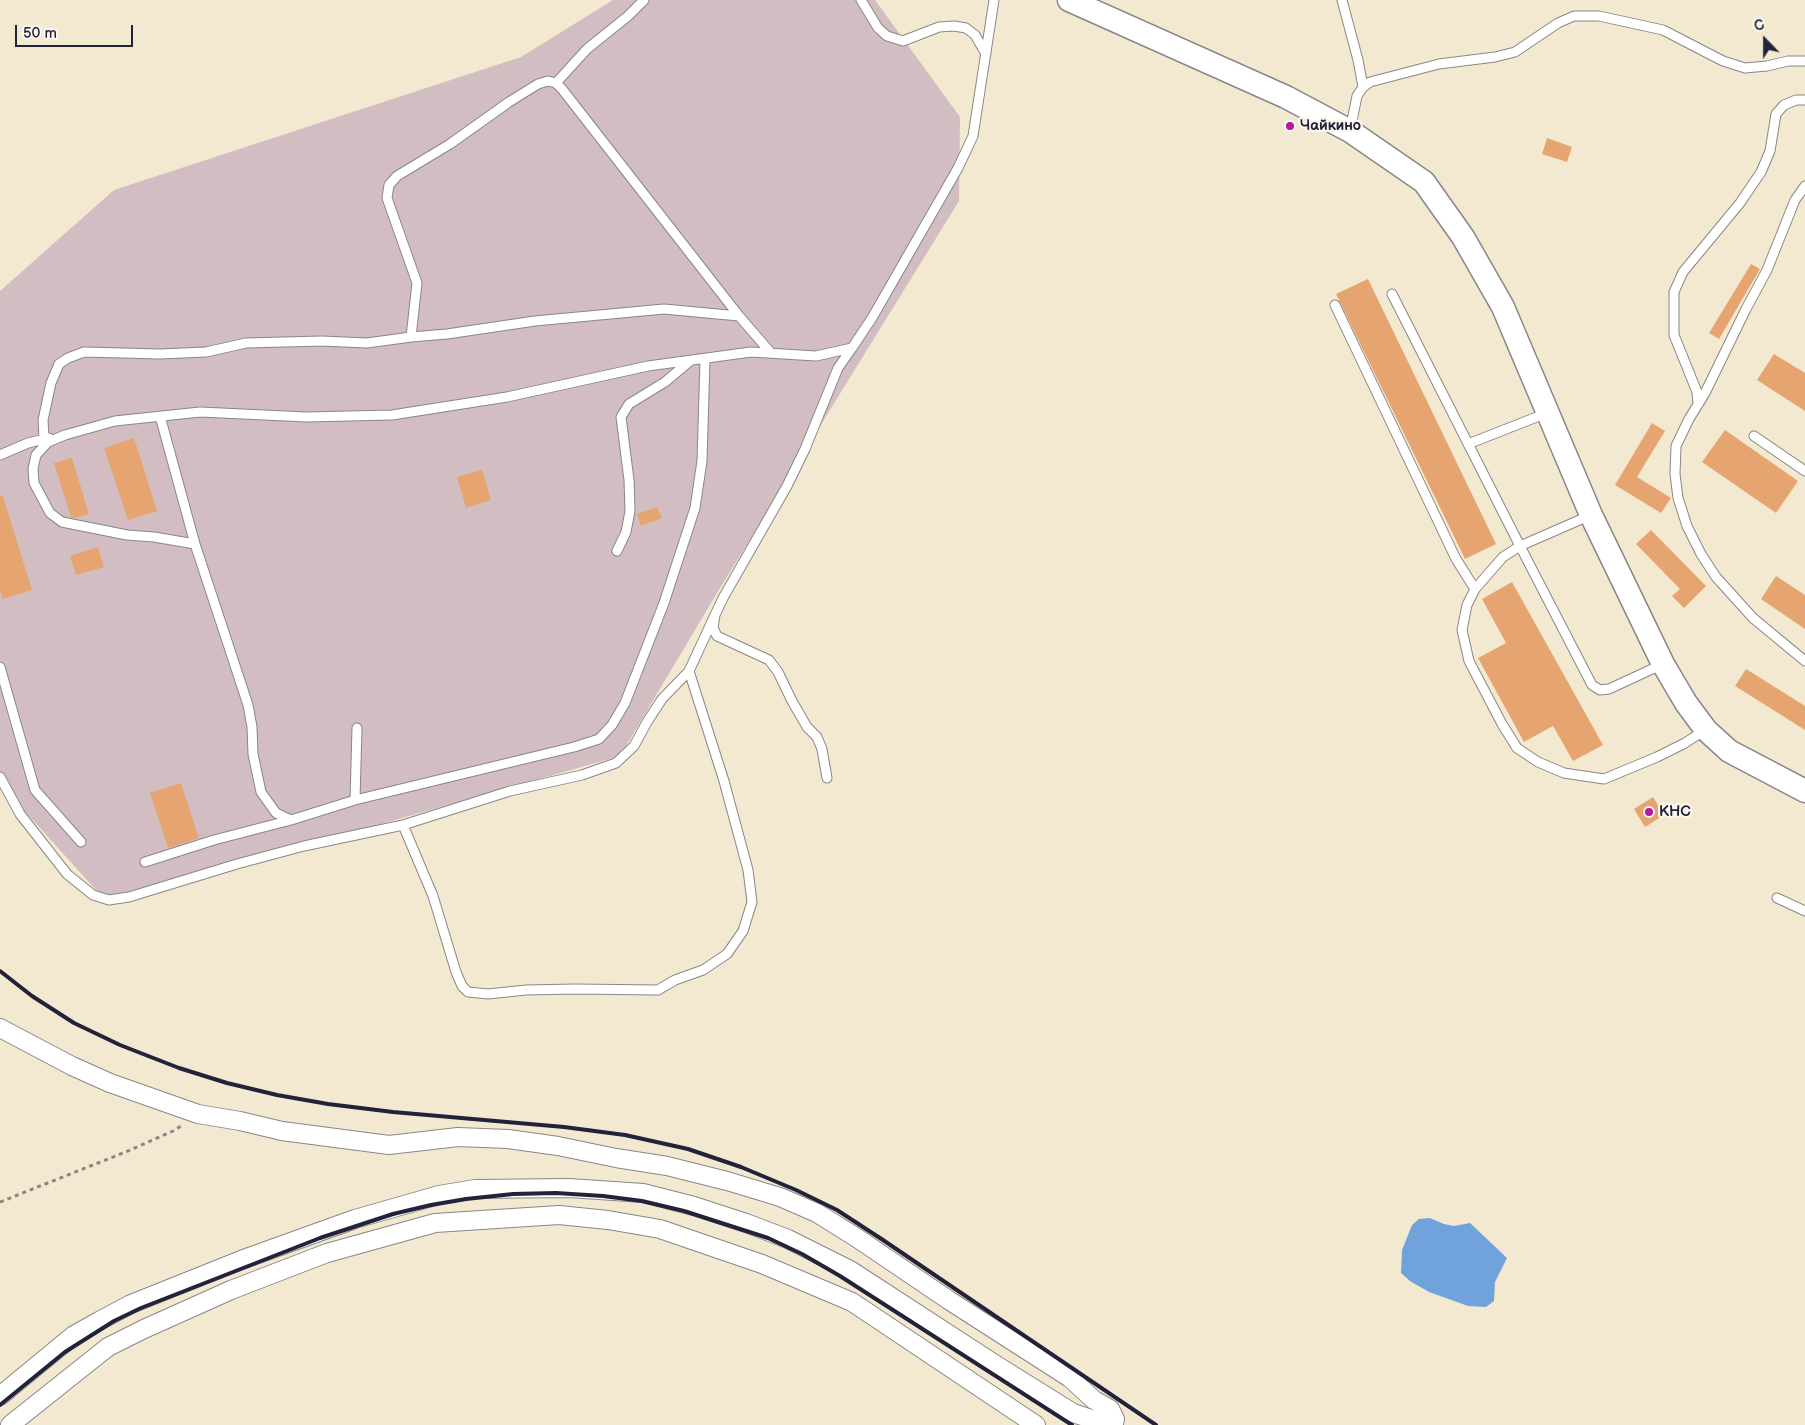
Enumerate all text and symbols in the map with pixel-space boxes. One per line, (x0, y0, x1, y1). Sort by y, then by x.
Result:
scale bar (18, 15, 135, 47)
north arrow (1740, 15, 1790, 65)
text: С (1751, 16, 1767, 35)
text: 50 m (23, 24, 57, 43)
place label: Чайкино (1300, 117, 1361, 135)
marker: Чайкино (1284, 120, 1296, 132)
place label: КНС (1659, 803, 1691, 821)
marker: КНС (1643, 806, 1655, 818)

